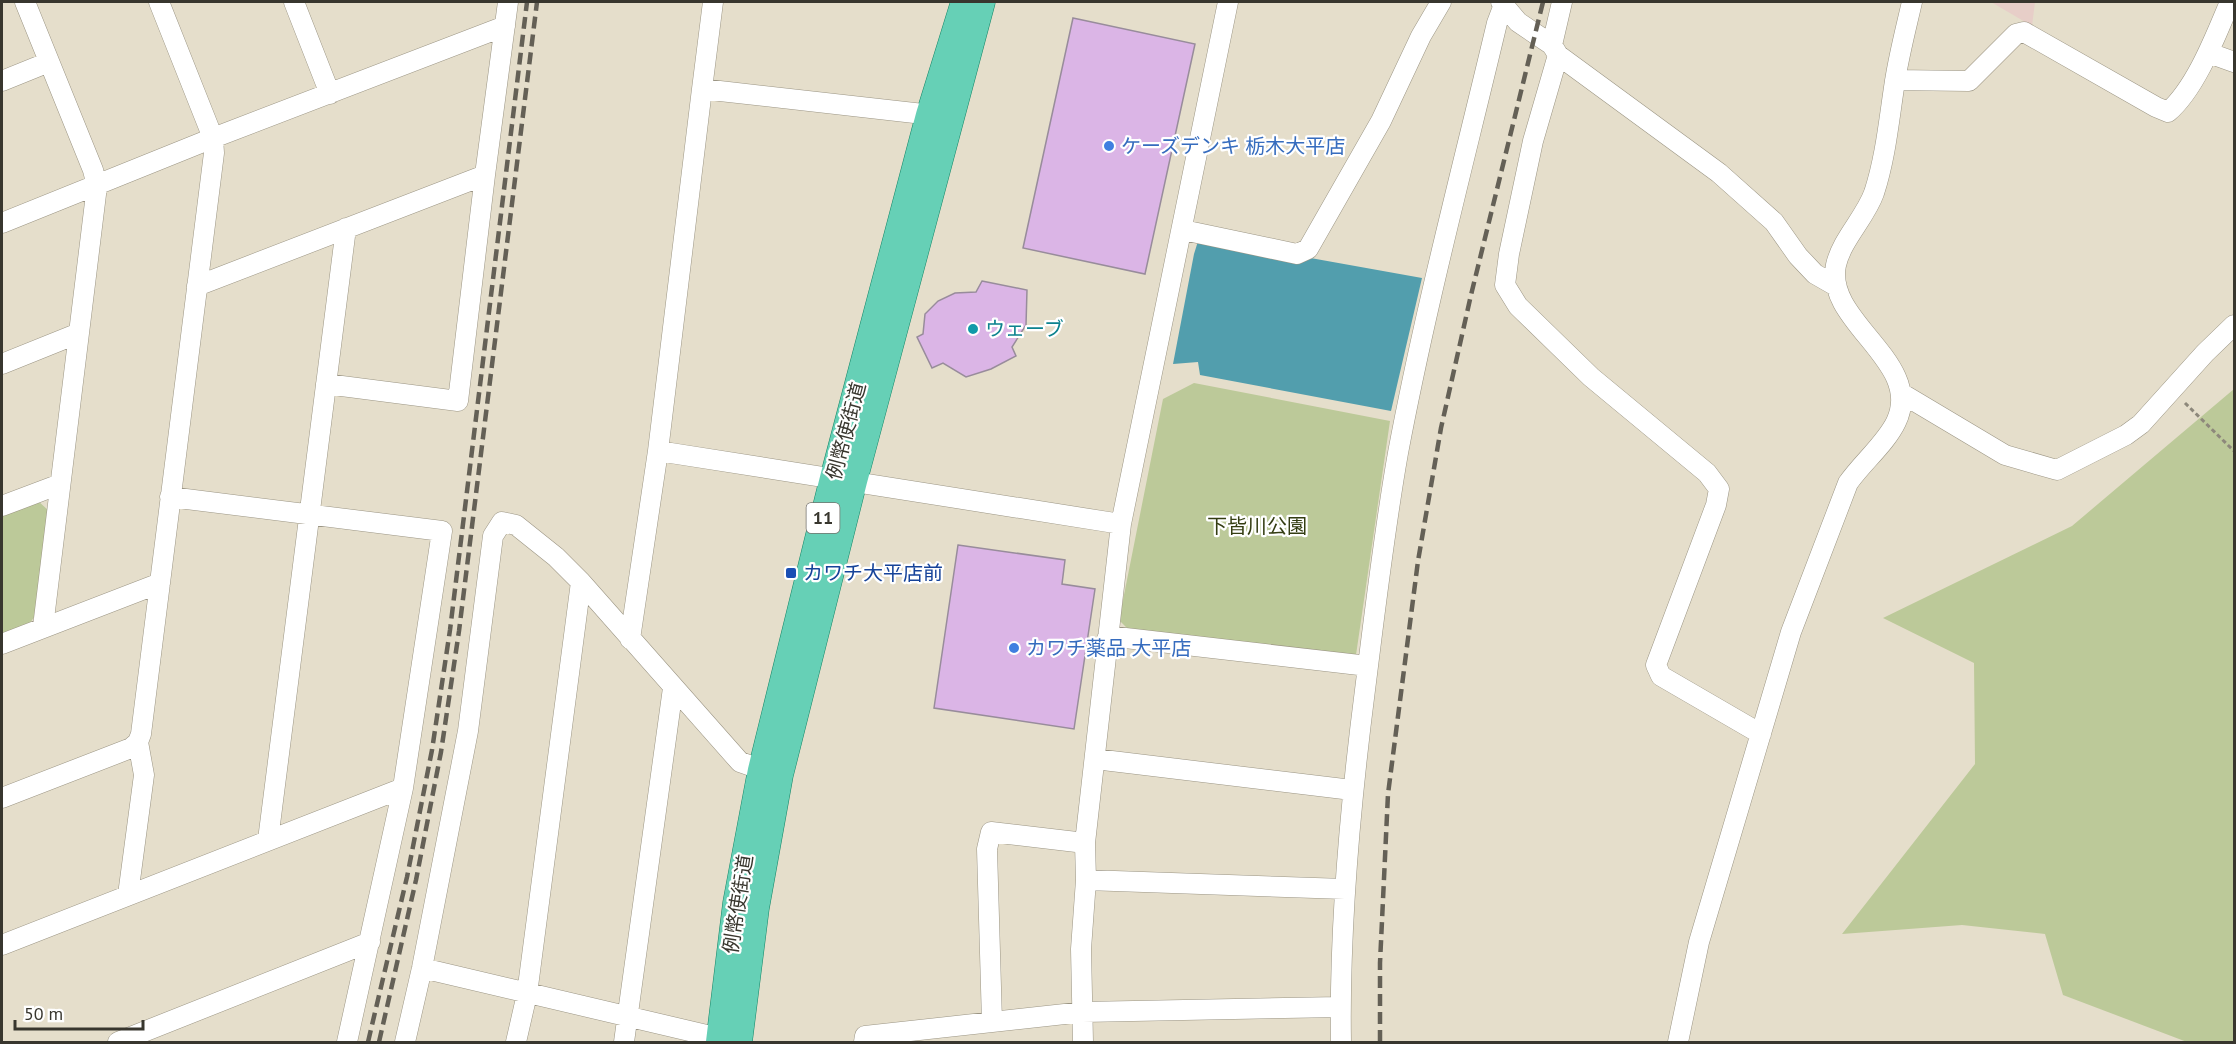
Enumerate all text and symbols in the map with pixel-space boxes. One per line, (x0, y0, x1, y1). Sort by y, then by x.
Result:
place label: ケーズデンキ 栃木大平店 (1121, 133, 1345, 159)
marker: ケーズデンキ 栃木大平店 (1102, 139, 1116, 153)
place label: ウェーブ (985, 316, 1064, 342)
marker: ウェーブ (966, 322, 980, 336)
street label: 例幣使街道 (821, 379, 871, 483)
road number: 11 (806, 503, 840, 533)
park label: 下皆川公園 (1207, 513, 1307, 539)
place label: カワチ大平店前 (803, 560, 943, 586)
marker: カワチ大平店前 (784, 566, 798, 580)
place label: カワチ薬品 大平店 (1026, 635, 1191, 661)
marker: カワチ薬品 大平店 (1007, 641, 1021, 655)
street label: 例幣使街道 (717, 853, 759, 955)
scale bar (15, 993, 142, 1031)
text: 50 m (24, 1002, 63, 1025)

